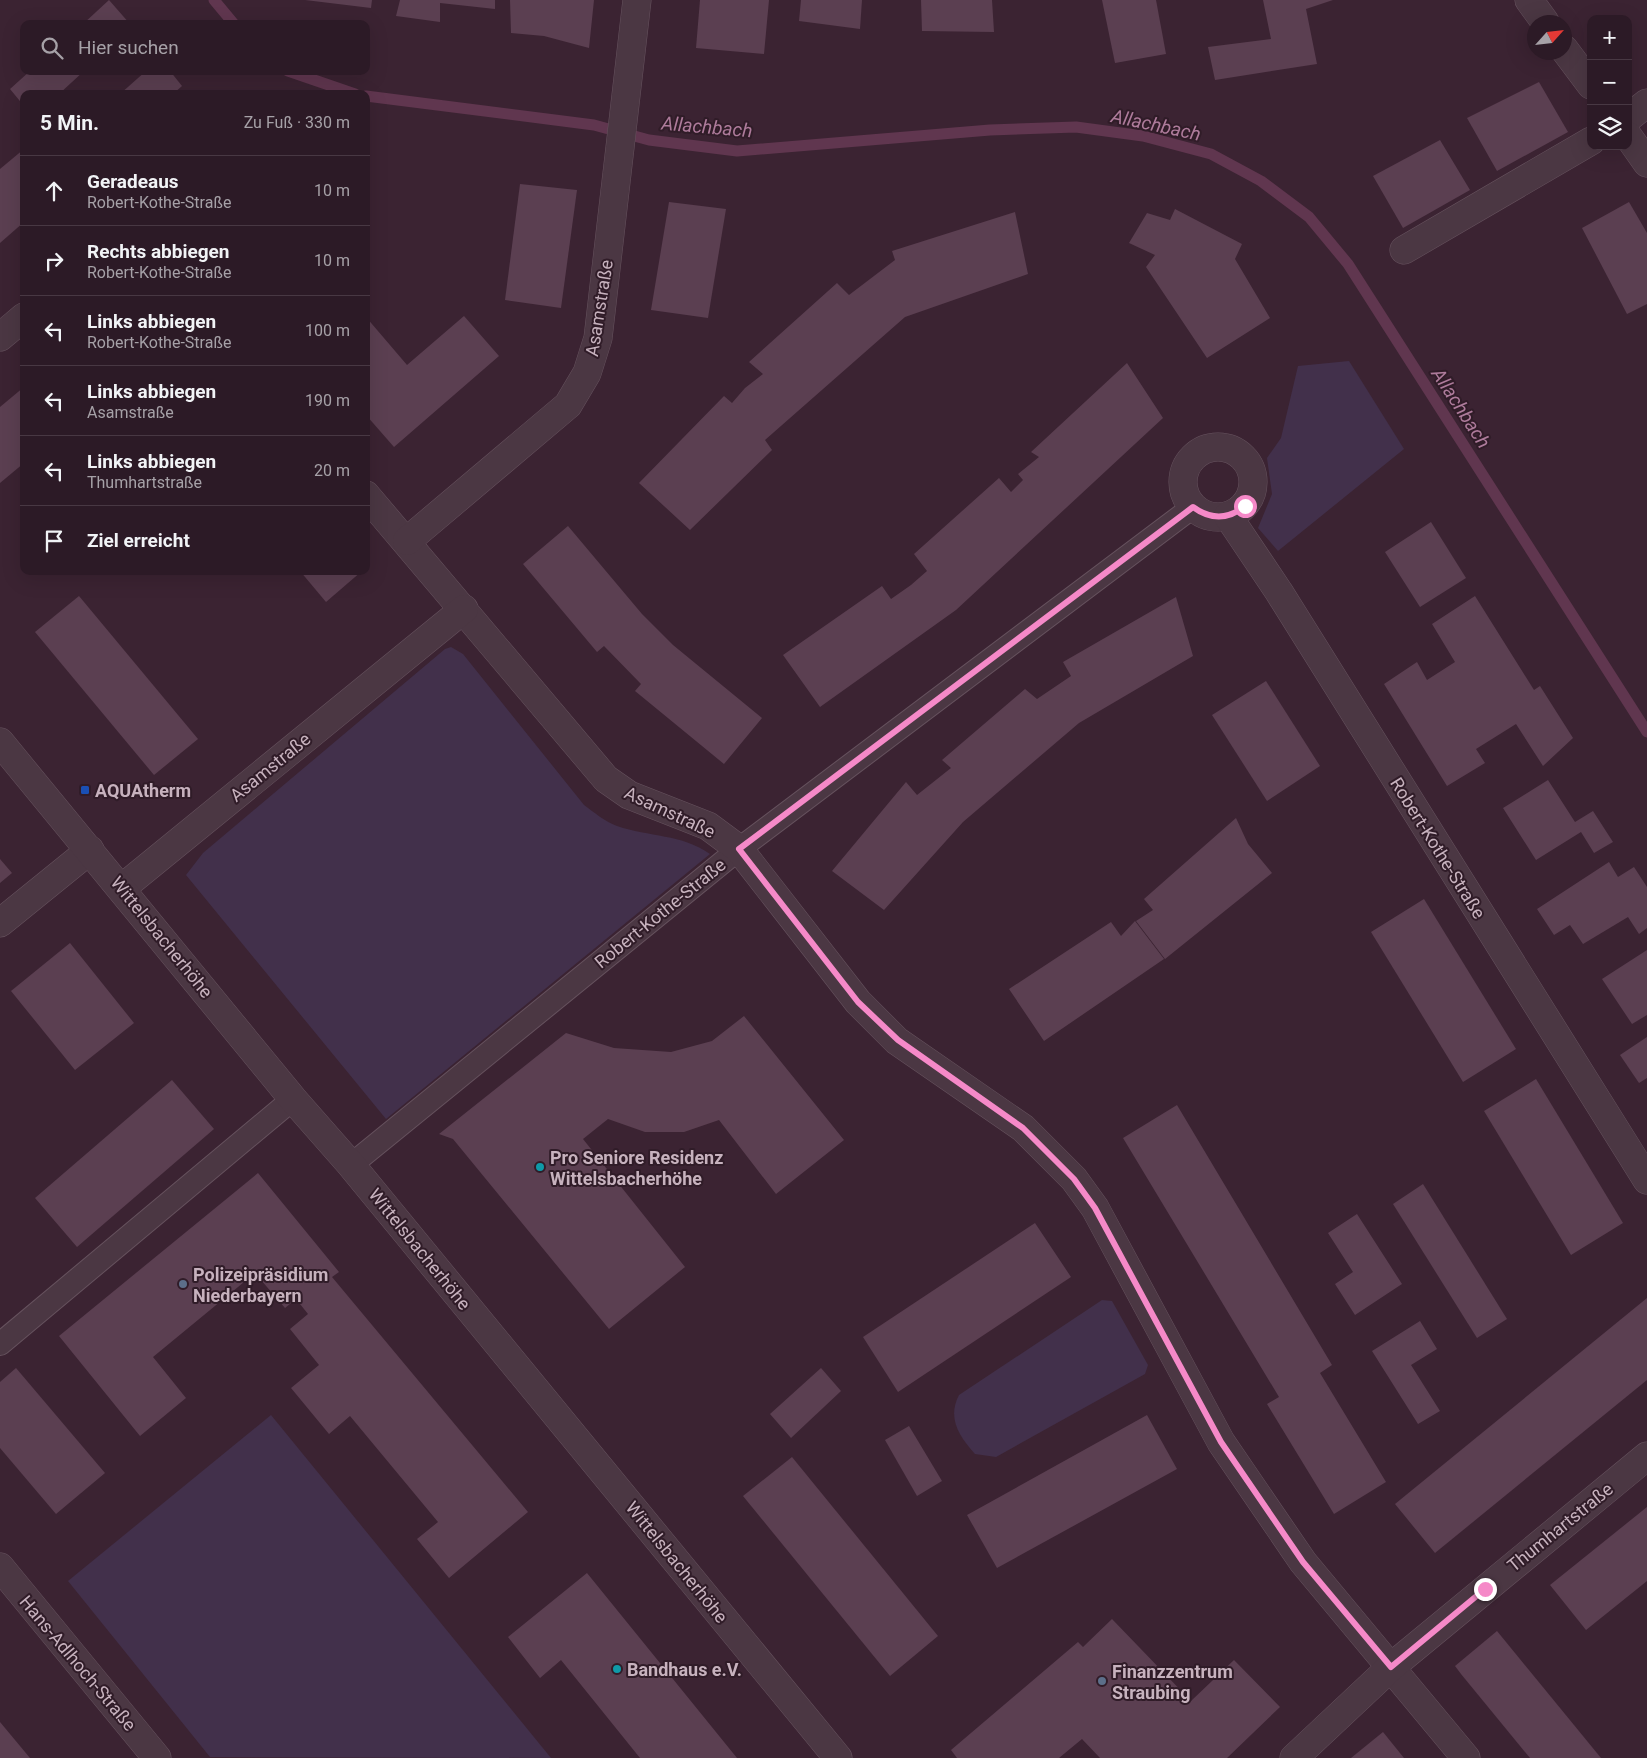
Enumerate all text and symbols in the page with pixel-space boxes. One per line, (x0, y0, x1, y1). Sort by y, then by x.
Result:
north arrow (1527, 15, 1572, 60)
map controls (1587, 15, 1632, 150)
button: + (1587, 15, 1632, 60)
search box (20, 20, 370, 75)
icon: search (38, 34, 66, 62)
text: Hier suchen (78, 36, 179, 59)
button: − (1587, 60, 1632, 105)
water label: Allachbach (1108, 104, 1203, 146)
button: layers (1587, 105, 1632, 150)
text: 5 Min. (40, 111, 99, 135)
water label: Allachbach (660, 111, 753, 142)
text: Zu Fuß · 330 m (244, 113, 350, 132)
text: Geradeaus (87, 170, 179, 193)
icon: ahead (40, 177, 68, 205)
text: 10 m (314, 181, 350, 200)
text: Robert-Kothe-Straße (87, 193, 231, 212)
text: Rechts abbiegen (87, 240, 229, 263)
icon: right (40, 247, 68, 275)
text: 10 m (314, 251, 350, 270)
street label: Asamstraße (581, 258, 617, 358)
text: Robert-Kothe-Straße (87, 263, 231, 282)
text: Links abbiegen (87, 310, 216, 333)
icon: left (40, 317, 68, 345)
text: 100 m (305, 321, 350, 340)
text: Robert-Kothe-Straße (87, 333, 231, 352)
water label: Allachbach (1426, 363, 1495, 452)
text: Links abbiegen (87, 380, 216, 403)
icon: left (40, 387, 68, 415)
text: 190 m (305, 391, 350, 410)
text: Asamstraße (87, 403, 174, 422)
text: Links abbiegen (87, 450, 216, 473)
icon: left (40, 457, 68, 485)
text: 20 m (314, 461, 350, 480)
text: Thumhartstraße (87, 473, 202, 492)
route start (1234, 495, 1257, 518)
icon: arrive (40, 527, 68, 555)
text: Ziel erreicht (87, 529, 190, 552)
street label: Asamstraße (225, 728, 315, 806)
street label: Robert-Kothe-Straße (1386, 774, 1490, 922)
place label: AQUAtherm (95, 780, 191, 801)
street label: Asamstraße (621, 782, 719, 842)
marker: AQUAtherm (79, 784, 91, 796)
street label: Robert-Kothe-Straße (590, 854, 730, 972)
street label: Wittelsbacherhöhe (107, 872, 217, 1002)
place label: Pro Seniore Residenz Wittelsbacherhöhe (550, 1147, 723, 1189)
marker: Pro Seniore Residenz Wittelsbacherhöhe (534, 1161, 546, 1173)
street label: Wittelsbacherhöhe (365, 1184, 475, 1314)
place label: Polizeipräsidium Niederbayern (193, 1264, 328, 1306)
marker: Polizeipräsidium Niederbayern (177, 1278, 189, 1290)
street label: Thumhartstraße (1503, 1478, 1617, 1576)
street label: Wittelsbacherhöhe (622, 1497, 732, 1627)
route end (1474, 1578, 1497, 1601)
street label: Hans-Adlhoch-Straße (15, 1591, 141, 1735)
place label: Bandhaus e.V. (627, 1659, 742, 1680)
place label: Finanzzentrum Straubing (1112, 1661, 1233, 1703)
marker: Bandhaus e.V. (611, 1663, 623, 1675)
marker: Finanzzentrum Straubing (1096, 1675, 1108, 1687)

